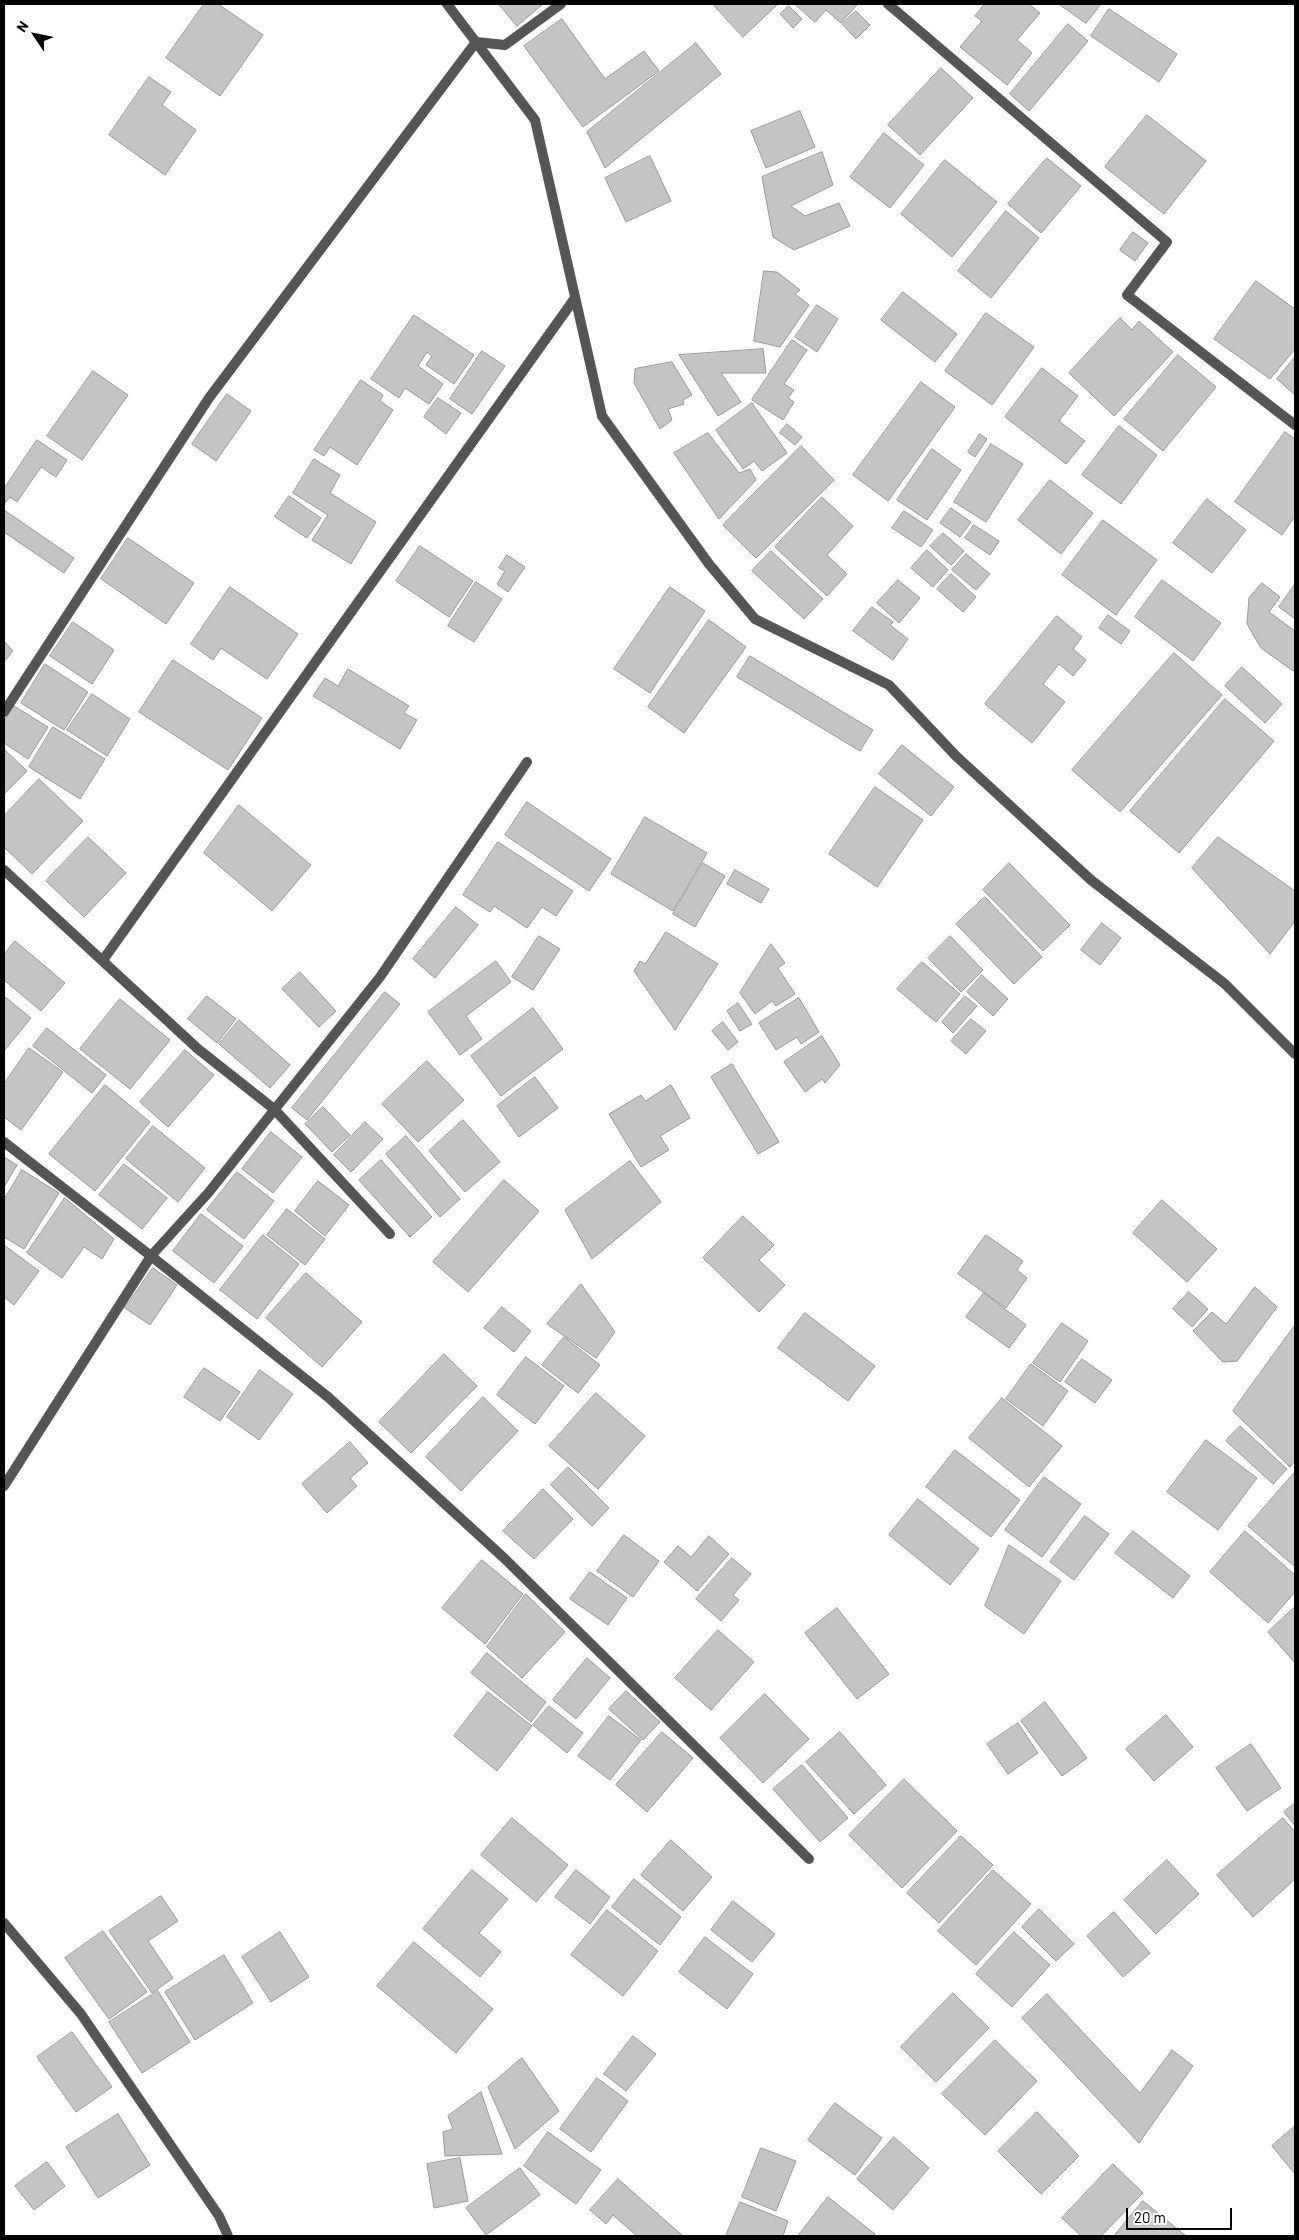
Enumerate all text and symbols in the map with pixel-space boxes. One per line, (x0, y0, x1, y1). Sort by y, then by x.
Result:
north arrow (10, 10, 60, 60)
text: N (12, 18, 32, 35)
scale bar (1129, 2198, 1235, 2230)
text: 20 m (1134, 2208, 1166, 2226)

